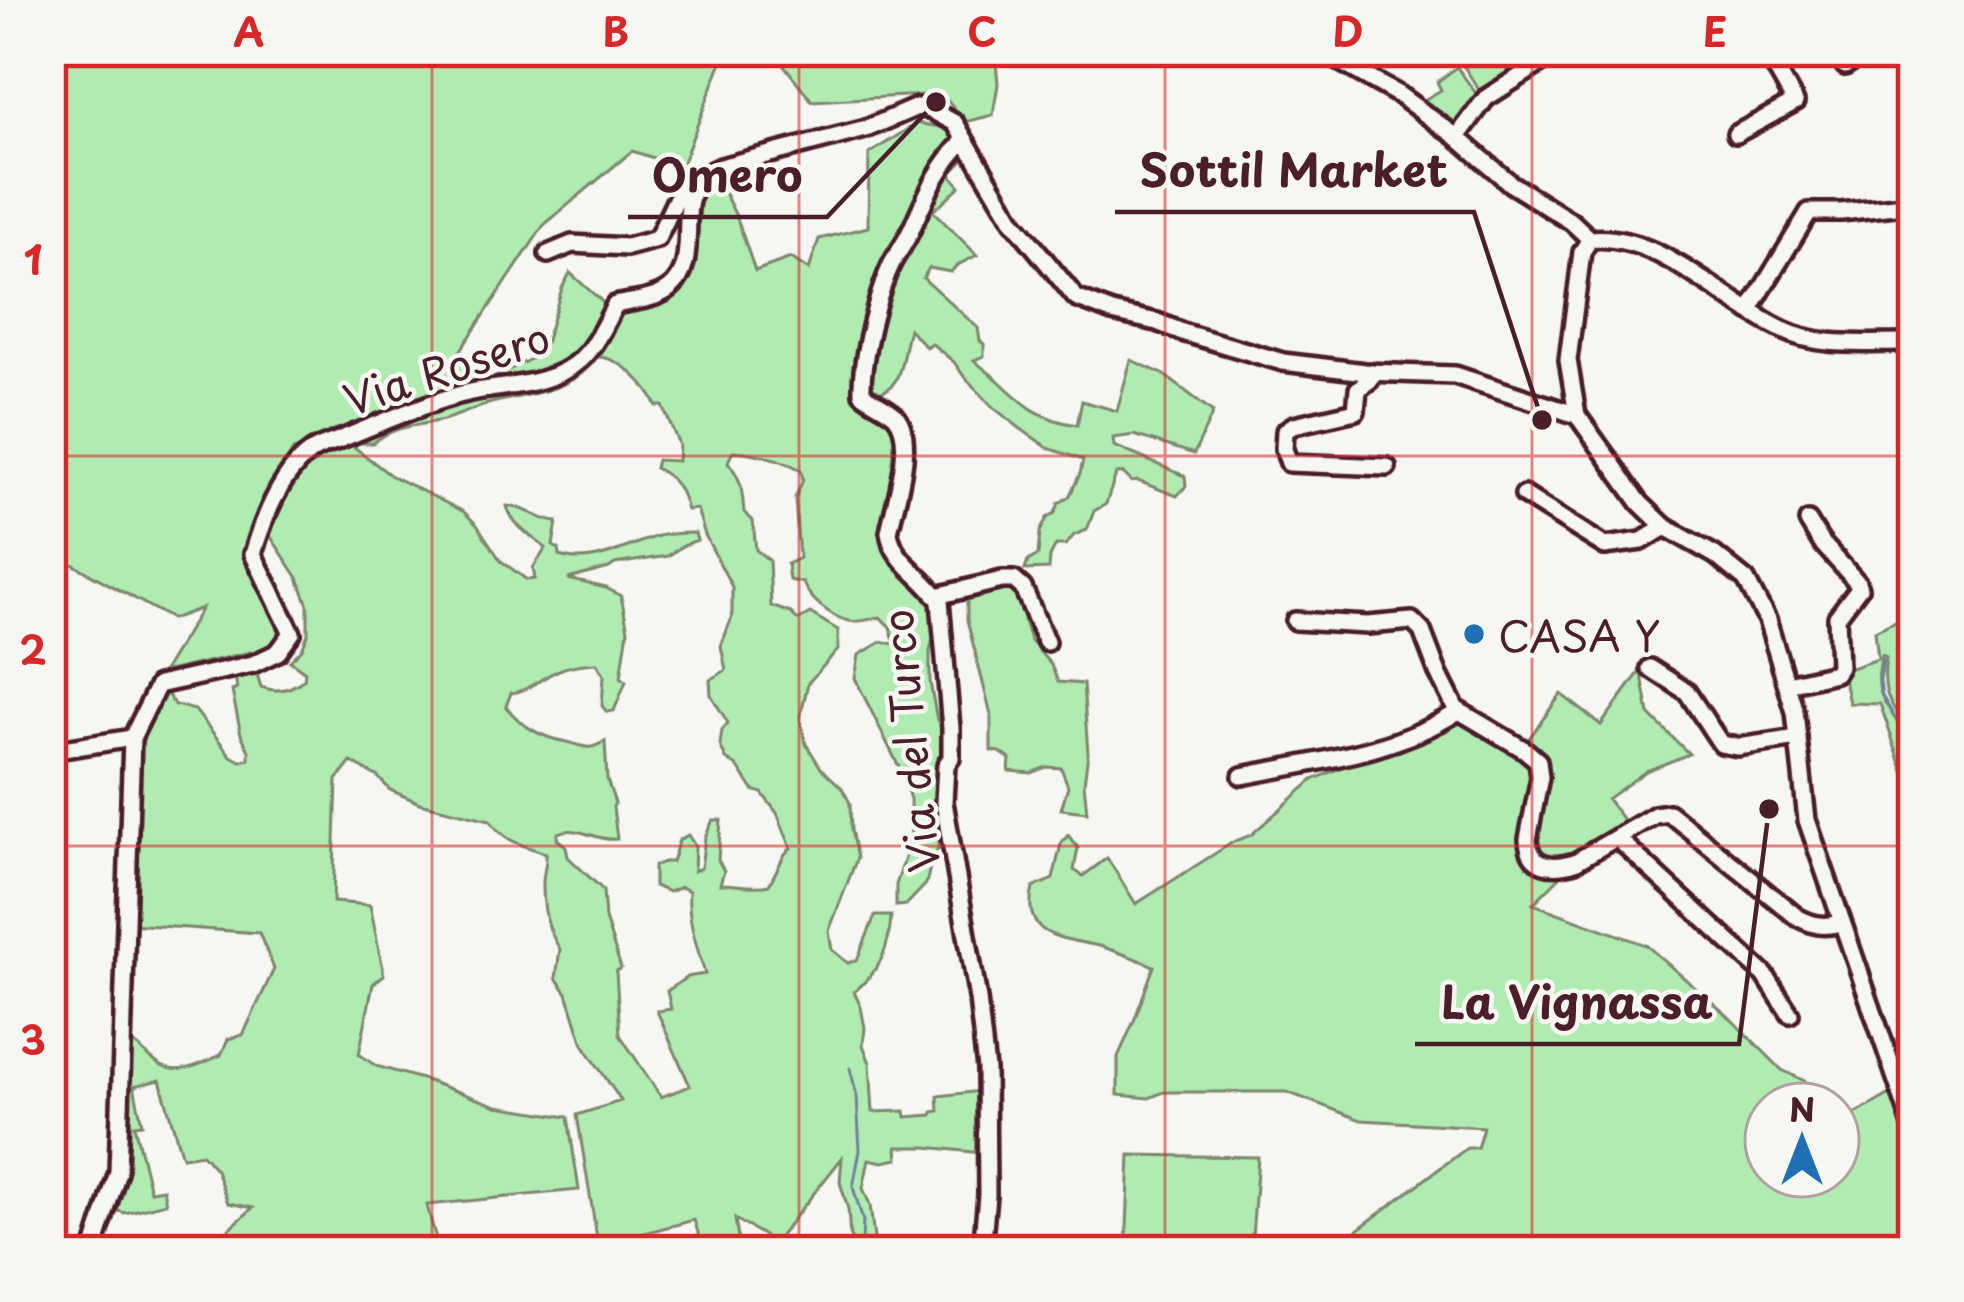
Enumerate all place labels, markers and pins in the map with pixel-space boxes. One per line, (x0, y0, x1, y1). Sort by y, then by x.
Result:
callout: Sottil Market (1115, 131, 1474, 212)
callout: Omero (628, 136, 827, 217)
place label: CASA Y (1498, 603, 1660, 666)
marker: CASA Y (1461, 621, 1487, 647)
callout: La Vignassa (1415, 963, 1739, 1044)

